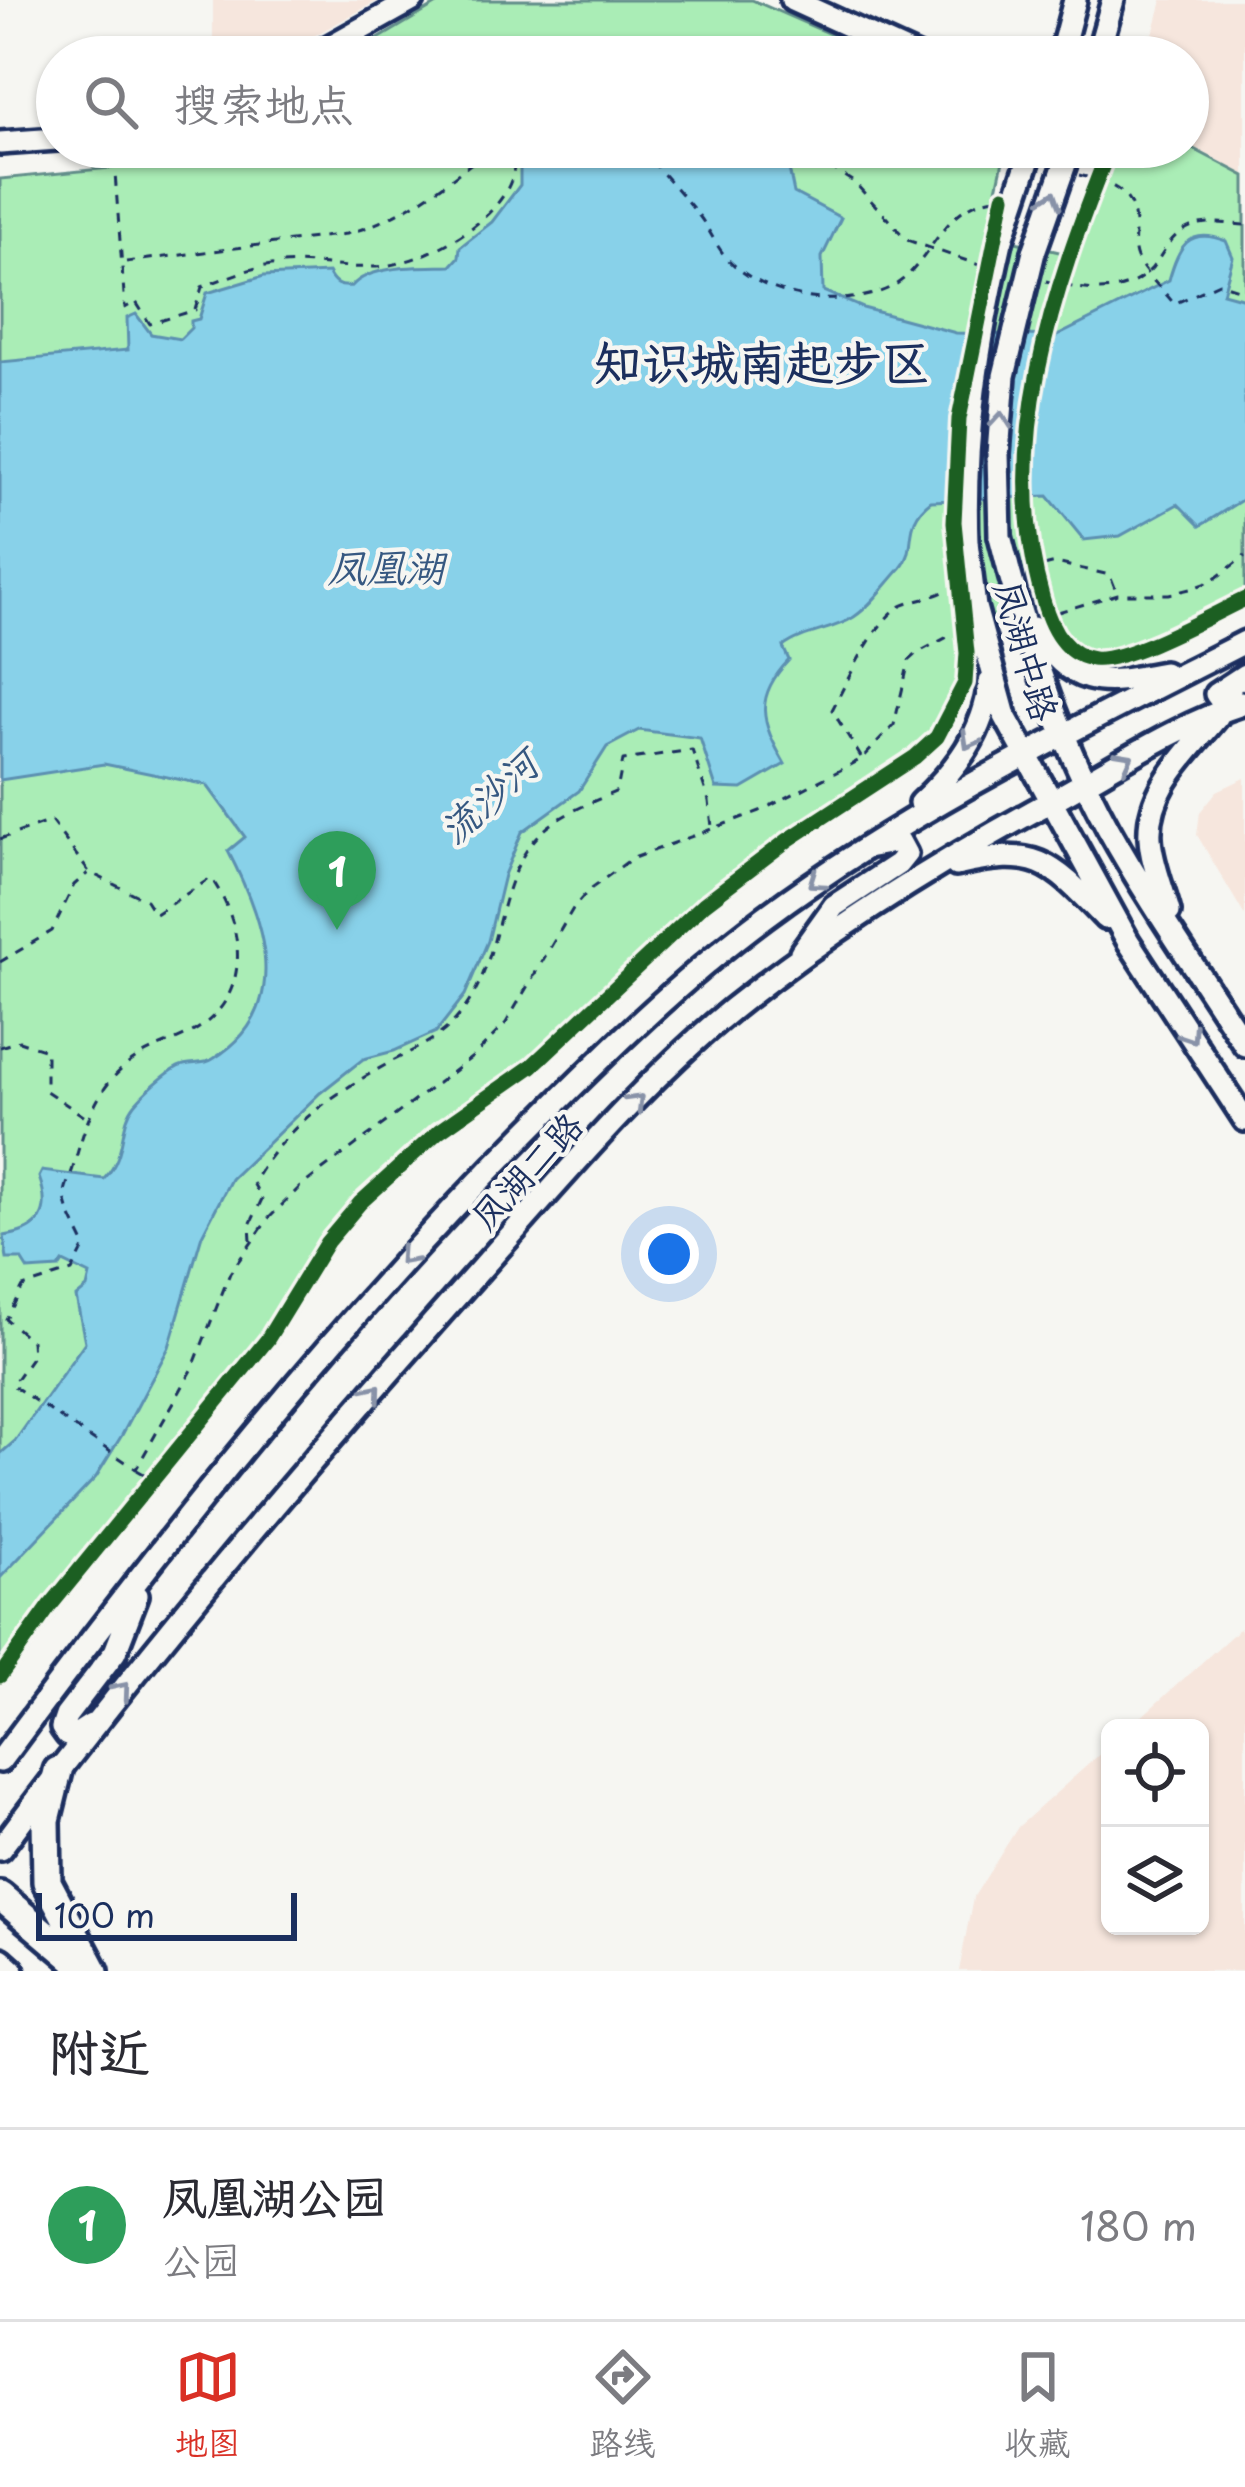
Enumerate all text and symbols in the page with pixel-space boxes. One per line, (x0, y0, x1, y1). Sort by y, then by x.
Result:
search box (36, 36, 1209, 168)
text: 搜索地点 (174, 68, 354, 136)
icon: search (78, 69, 144, 135)
one-way arrow (1038, 190, 1062, 211)
district label: 知识城南起步区 (594, 324, 930, 396)
one-way arrow (987, 410, 1013, 429)
water label: 凤凰湖 (327, 536, 448, 595)
street label: 凤湖中路 (982, 574, 1074, 727)
one-way arrow (962, 728, 985, 750)
water label: 流沙河 (424, 730, 555, 856)
one-way arrow (1112, 751, 1134, 774)
pin: 1 (298, 831, 376, 930)
one-way arrow (807, 867, 829, 889)
one-way arrow (1176, 1022, 1198, 1044)
one-way arrow (621, 1095, 643, 1117)
street label: 凤湖二路 (457, 1099, 594, 1241)
your location (639, 1224, 699, 1284)
one-way arrow (399, 1244, 420, 1265)
one-way arrow (360, 1384, 381, 1406)
one-way arrow (108, 1681, 130, 1703)
map controls (1101, 1719, 1209, 1935)
button: locate (1101, 1719, 1209, 1827)
button: layers (1101, 1827, 1209, 1935)
scale bar (36, 1887, 297, 1940)
text: 100 m (54, 1889, 155, 1939)
text: 附近 (48, 2011, 150, 2088)
text: 凤凰湖公园 (162, 2161, 387, 2229)
text: 1 (78, 2195, 96, 2254)
text: 180 m (1080, 2195, 1197, 2254)
text: 公园 (162, 2229, 240, 2288)
tab: 地图 (175, 2344, 241, 2466)
tab: 路线 (590, 2344, 656, 2466)
tab: 收藏 (1005, 2344, 1071, 2466)

